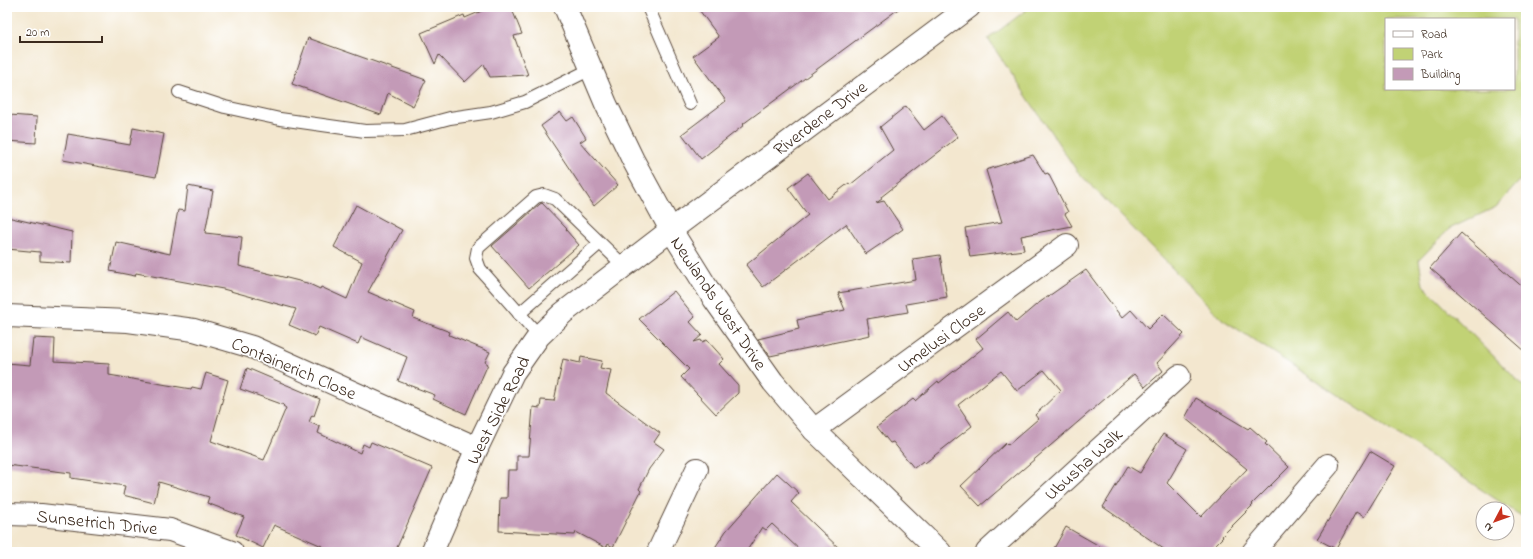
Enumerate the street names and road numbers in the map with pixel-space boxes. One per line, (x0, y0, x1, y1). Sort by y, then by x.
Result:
street label: Riverdene Drive (769, 75, 874, 164)
street label: Newlands West Drive (663, 232, 772, 377)
street label: Umelusi Close (893, 298, 992, 380)
street label: Containerich Close (227, 332, 361, 408)
street label: West Side Road (461, 352, 538, 470)
street label: Ubusha Walk (1039, 423, 1129, 508)
street label: Sunsetrich Drive (35, 505, 159, 543)

